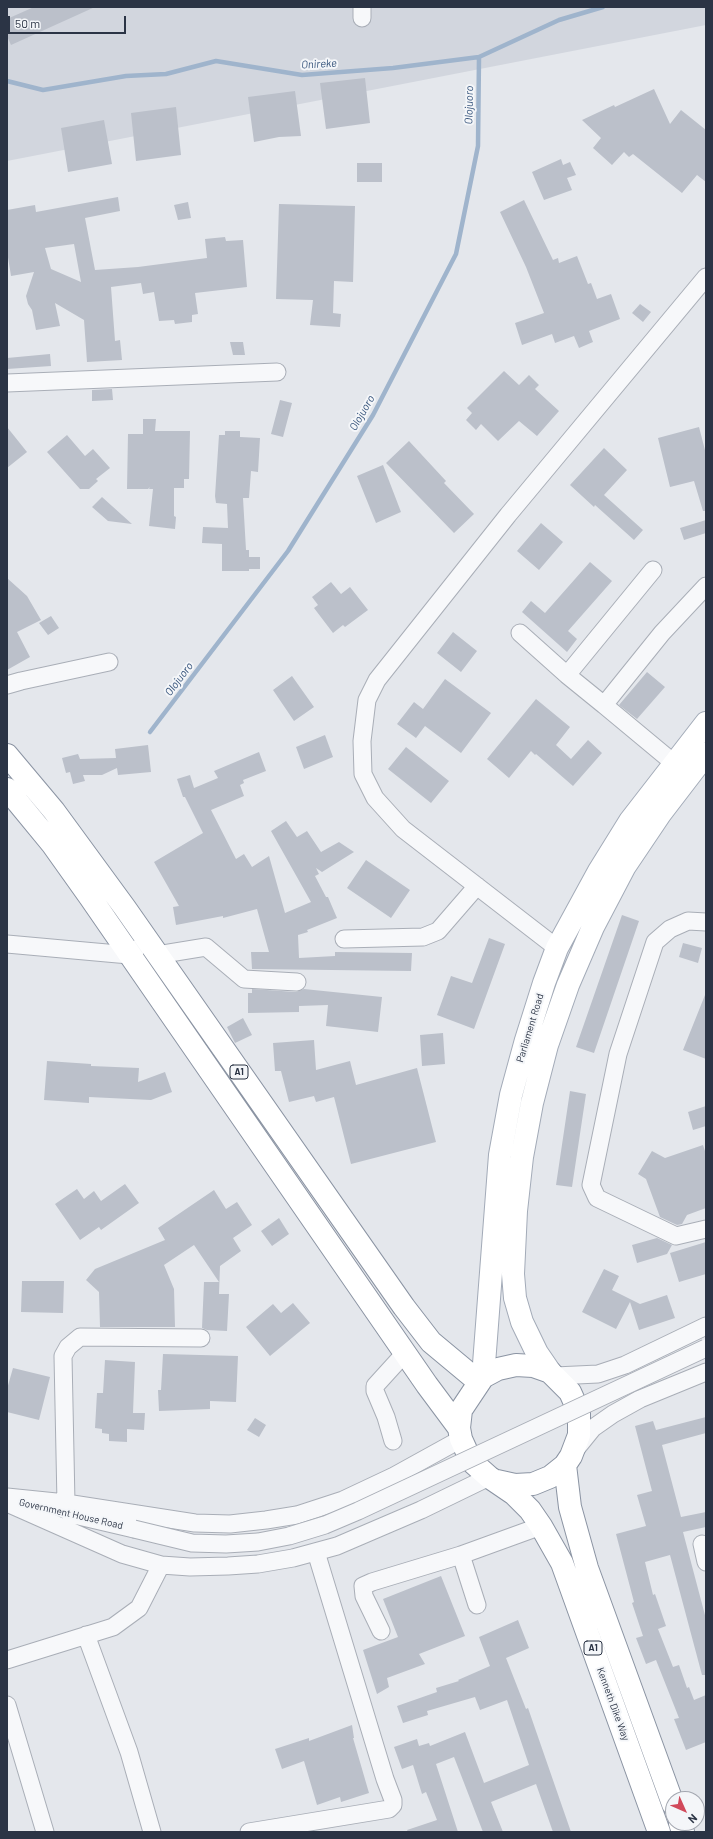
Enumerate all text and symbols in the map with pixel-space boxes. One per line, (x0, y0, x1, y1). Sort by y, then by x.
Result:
scale bar (10, 8, 128, 34)
text: 50 m (15, 16, 40, 30)
water label: Onireke (301, 56, 337, 72)
water label: Olojuoro (462, 86, 476, 124)
water label: Olojuoro (347, 393, 377, 433)
water label: Olojuoro (162, 660, 196, 698)
street label: Parliament Road (514, 992, 546, 1064)
road number: A1 (230, 1065, 248, 1079)
street label: Government House Road (18, 1496, 124, 1532)
road number: A1 (584, 1641, 602, 1655)
street label: Kenneth Dike Way (594, 1666, 632, 1742)
north arrow (665, 1791, 705, 1831)
text: N (686, 1812, 700, 1826)

